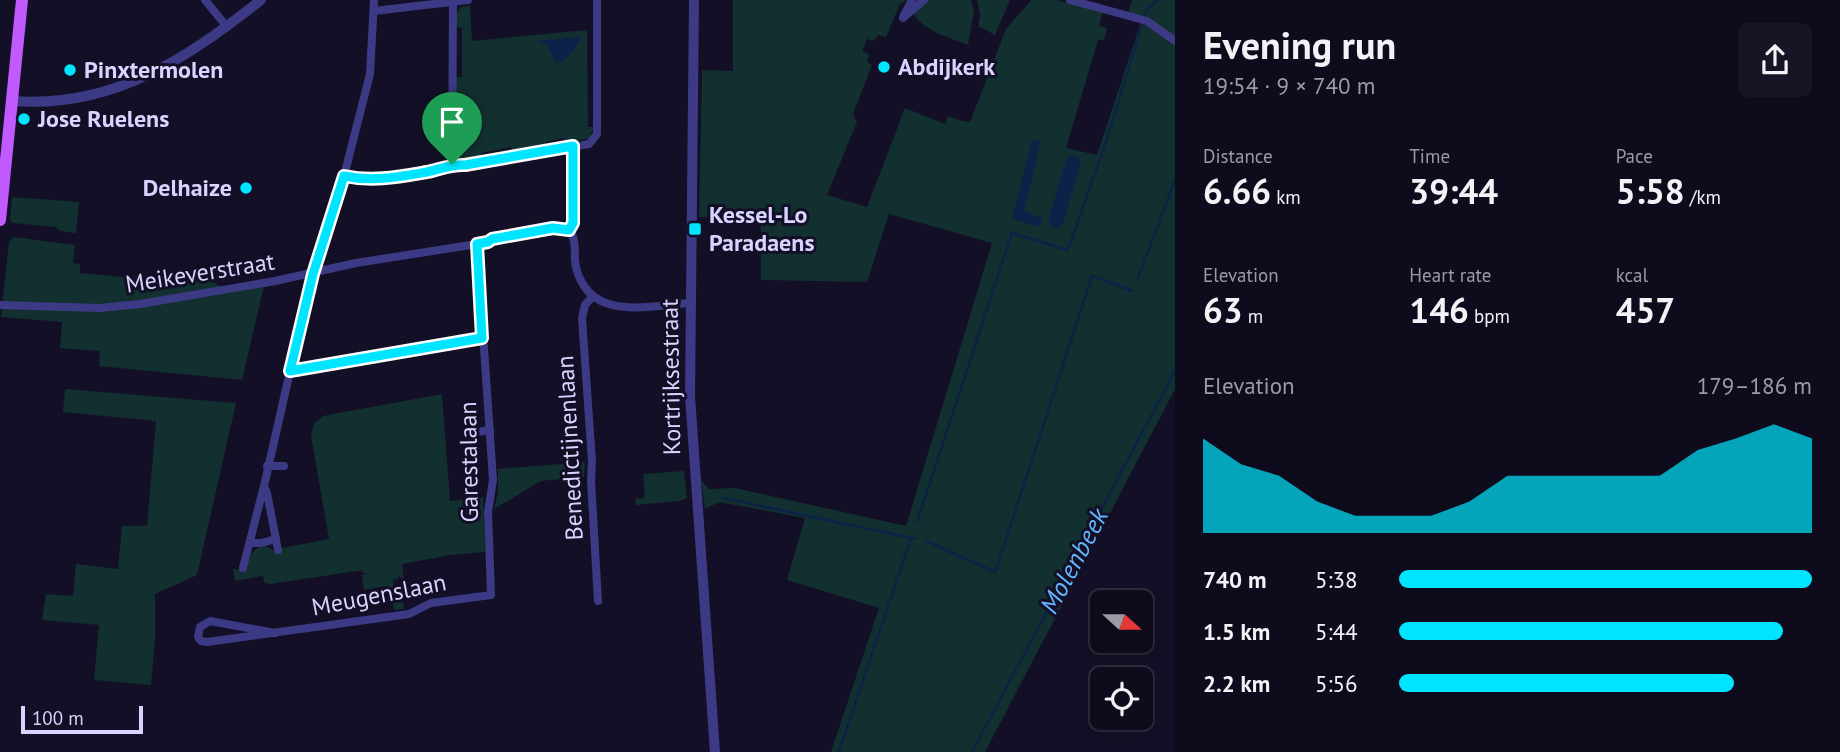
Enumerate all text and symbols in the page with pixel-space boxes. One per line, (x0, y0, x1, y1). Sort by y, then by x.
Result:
text: Evening run (1203, 20, 1396, 69)
button: share (1738, 23, 1812, 97)
place label: Abdijkerk (898, 51, 995, 82)
place label: Pinxtermolen (84, 54, 223, 85)
marker: Abdijkerk (876, 59, 892, 75)
marker: Pinxtermolen (62, 62, 78, 78)
text: 19:54 · 9 × 740 m (1203, 71, 1375, 100)
pin (422, 92, 482, 164)
place label: Jose Ruelens (37, 103, 169, 134)
icon: arrive (433, 103, 471, 141)
marker: Jose Ruelens (16, 111, 32, 127)
text: Distance (1203, 144, 1273, 168)
text: Time (1409, 144, 1450, 168)
text: Pace (1616, 144, 1653, 168)
text: 6.66 (1203, 168, 1271, 214)
text: 39:44 (1409, 168, 1498, 214)
text: 5:58 (1616, 168, 1685, 214)
place label: Delhaize (143, 172, 232, 203)
marker: Delhaize (238, 180, 254, 196)
text: km (1271, 185, 1301, 209)
text: /km (1685, 185, 1721, 209)
place label: Kessel-Lo Paradaens (709, 199, 815, 258)
marker: Kessel-Lo Paradaens (687, 221, 703, 237)
street label: Meikeverstraat (123, 245, 277, 300)
text: Elevation (1203, 263, 1279, 287)
text: Heart rate (1409, 263, 1491, 287)
text: kcal (1616, 263, 1648, 287)
text: 63 (1203, 287, 1243, 333)
text: 146 (1409, 287, 1469, 333)
text: 457 (1616, 287, 1675, 333)
street label: Kortrijksestraat (654, 298, 687, 456)
text: m (1243, 304, 1263, 328)
text: bpm (1469, 304, 1510, 328)
street label: Benedictijnenlaan (549, 355, 590, 541)
text: Elevation (1203, 371, 1295, 400)
text: 179–186 m (1697, 371, 1812, 400)
street label: Garestalaan (452, 401, 485, 523)
water label: Molenbeek (1032, 501, 1116, 619)
text: 740 m (1203, 565, 1266, 594)
text: 5:38 (1315, 565, 1358, 594)
street label: Meugenslaan (309, 566, 449, 623)
north arrow (1090, 590, 1153, 653)
map controls (1090, 590, 1153, 730)
text: 1.5 km (1203, 617, 1270, 646)
text: 5:44 (1315, 617, 1358, 646)
button: locate (1090, 667, 1153, 730)
text: 2.2 km (1203, 669, 1270, 698)
text: 5:56 (1315, 669, 1358, 698)
scale bar (21, 703, 144, 735)
text: 100 m (32, 706, 84, 730)

